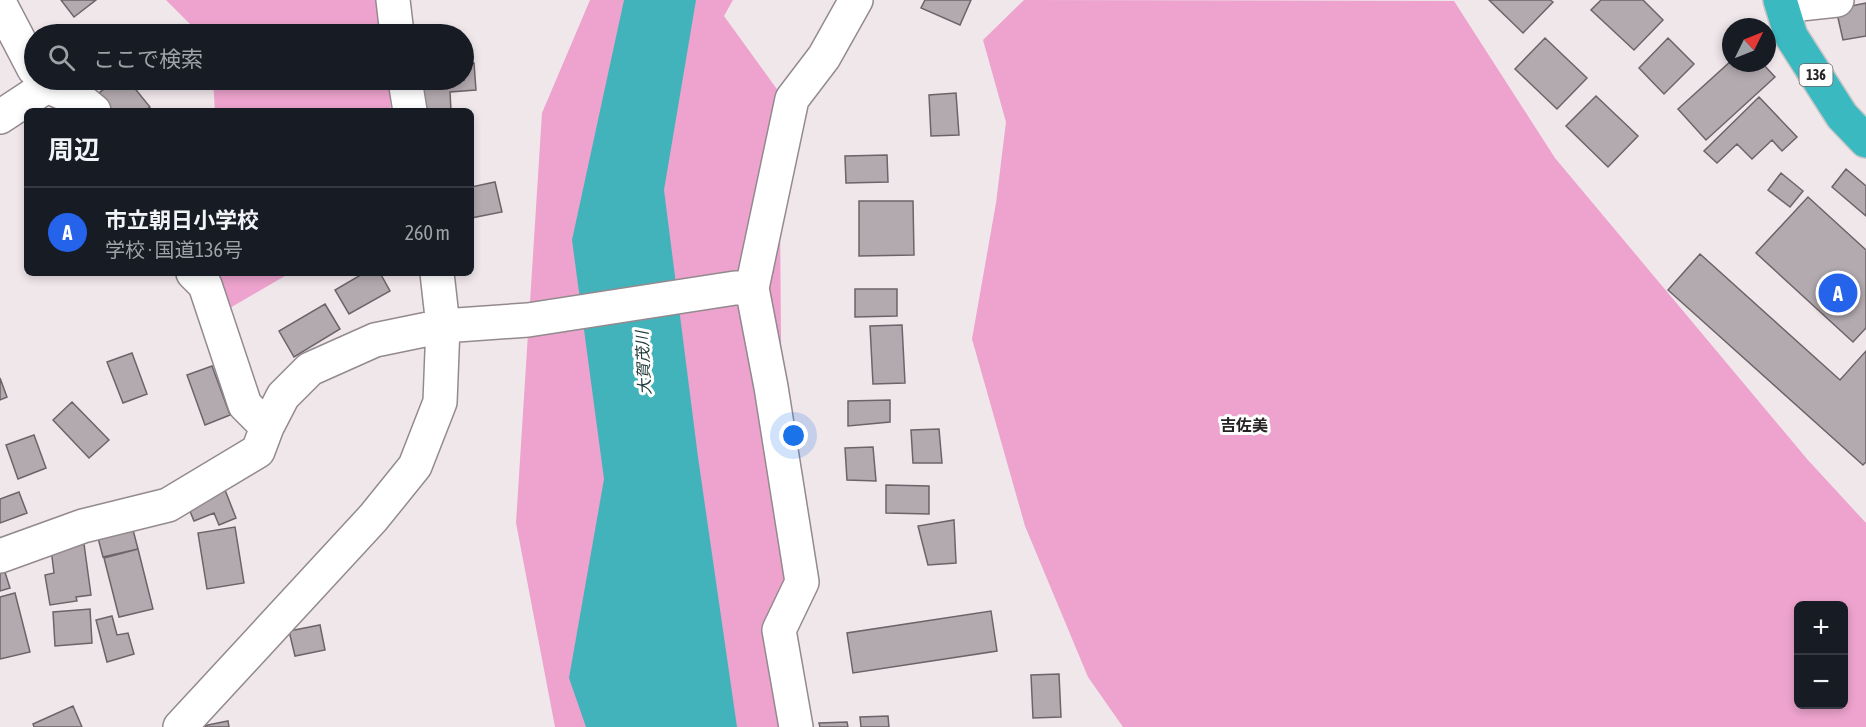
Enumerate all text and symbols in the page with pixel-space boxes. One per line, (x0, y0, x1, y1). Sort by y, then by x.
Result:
north arrow (1722, 18, 1776, 72)
search box (24, 24, 474, 90)
icon: search (45, 41, 78, 74)
text: ここで検索 (93, 46, 203, 72)
road number: 136 (1800, 64, 1832, 86)
text: 周辺 (48, 135, 100, 165)
text: 市立朝日小学校 (105, 207, 259, 233)
text: A (63, 221, 72, 244)
text: 260 m (405, 221, 450, 244)
text: 学校 · 国道136号 (105, 238, 243, 261)
pin: A (1818, 270, 1858, 316)
water label: 大賀茂川 (632, 329, 654, 395)
district label: 吉佐美 (1220, 416, 1268, 434)
your location (779, 421, 808, 450)
map controls (1794, 601, 1848, 709)
button: + (1794, 601, 1848, 655)
button: − (1794, 655, 1848, 709)

